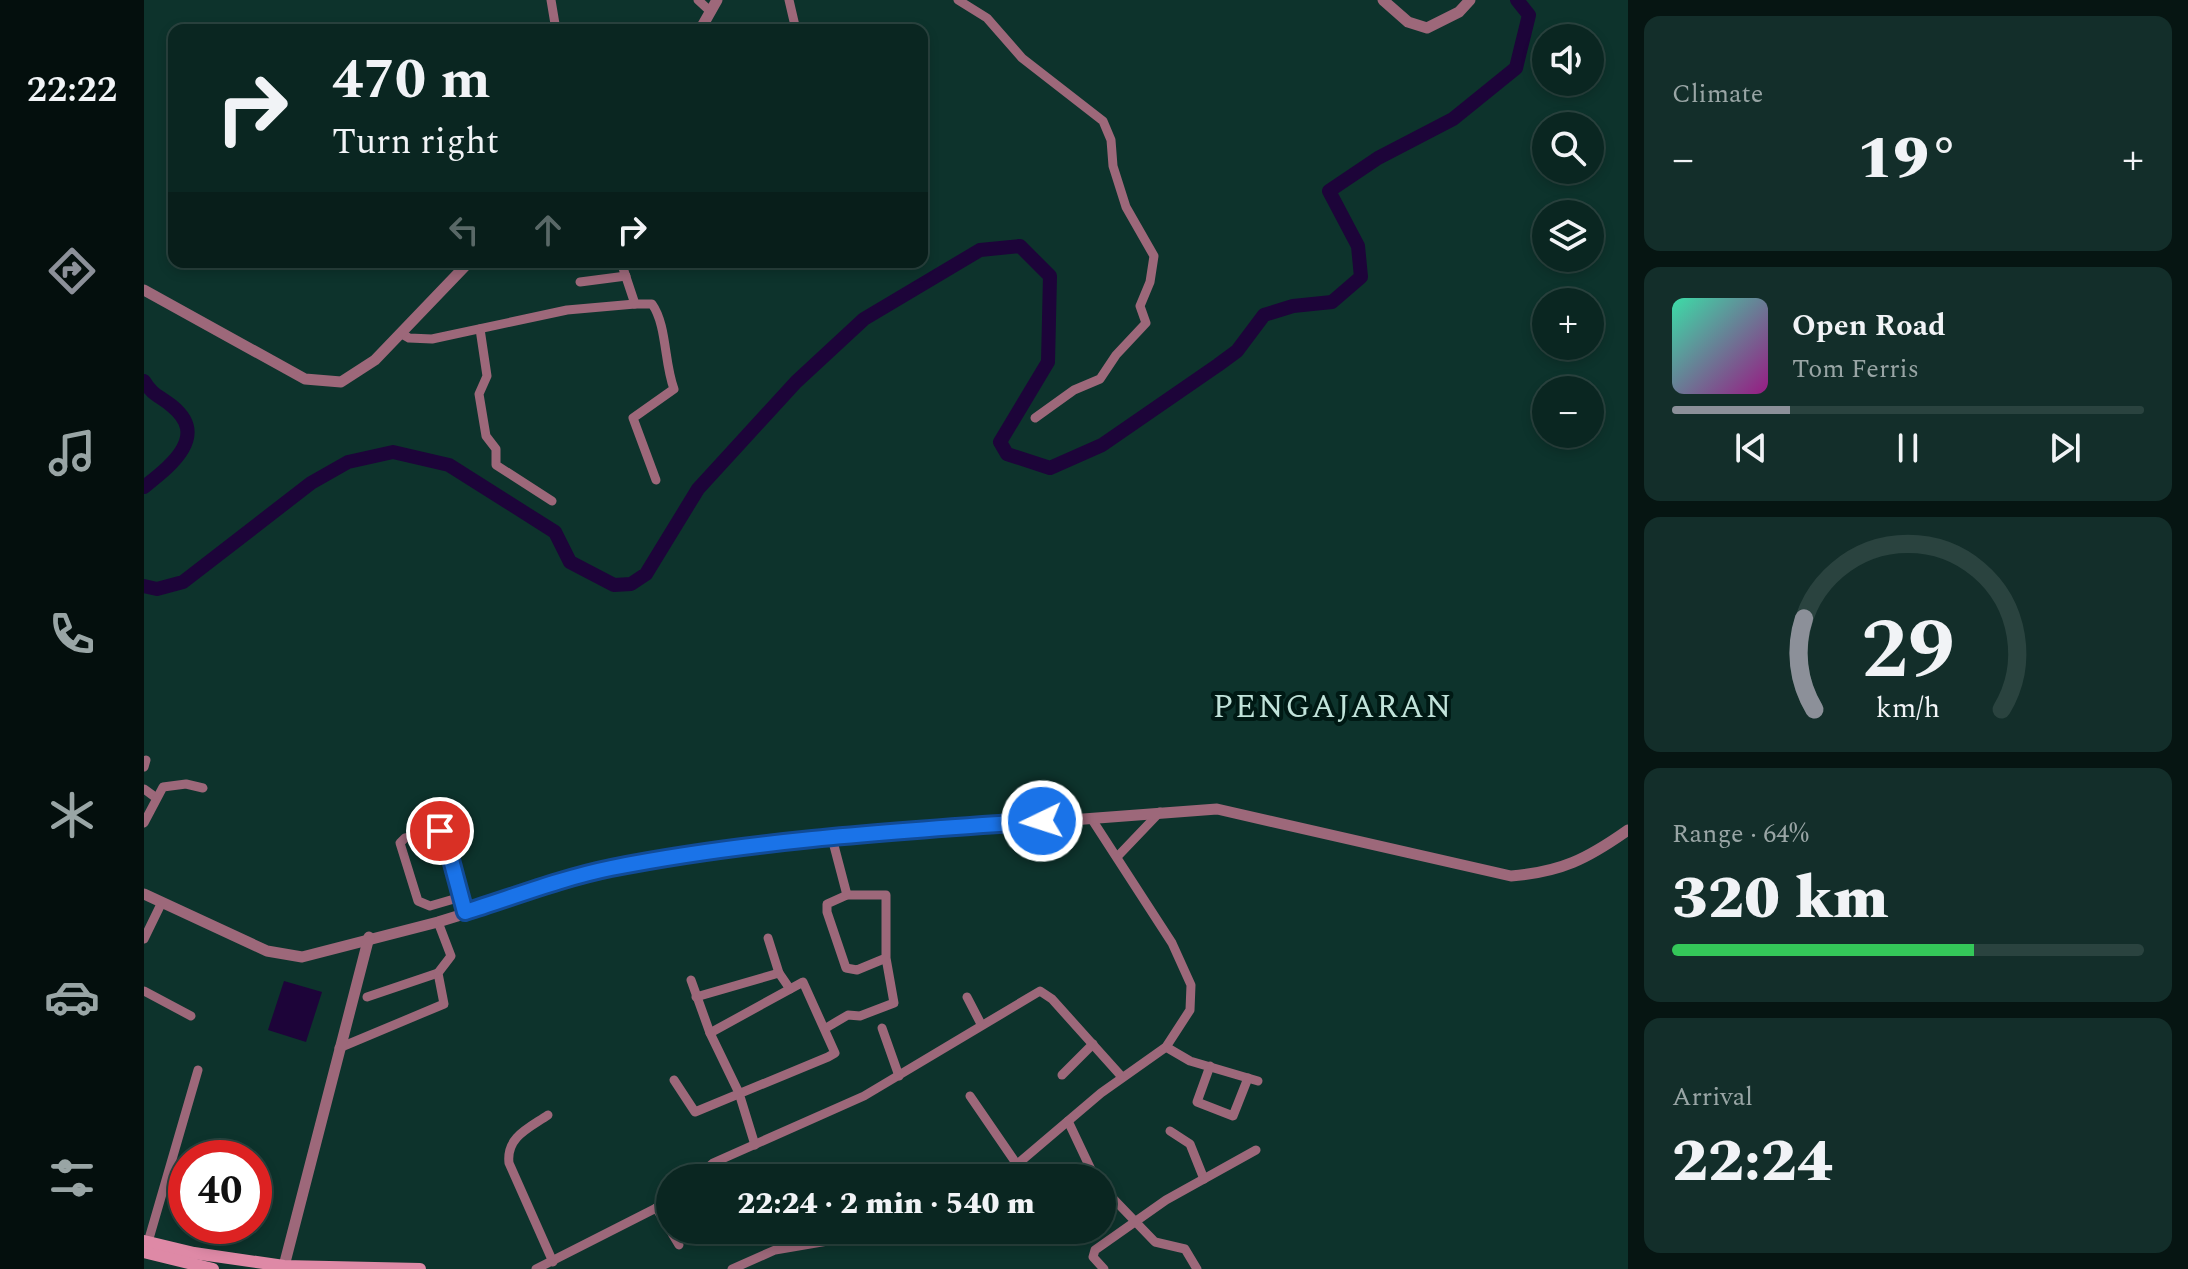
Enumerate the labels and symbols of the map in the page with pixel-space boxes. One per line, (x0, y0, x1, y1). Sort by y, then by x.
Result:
district label: PENGAJARAN (1213, 683, 1453, 732)
position arrow (1000, 779, 1084, 863)
pin (406, 797, 474, 865)
speed limit sign: 40 (168, 1140, 272, 1244)

